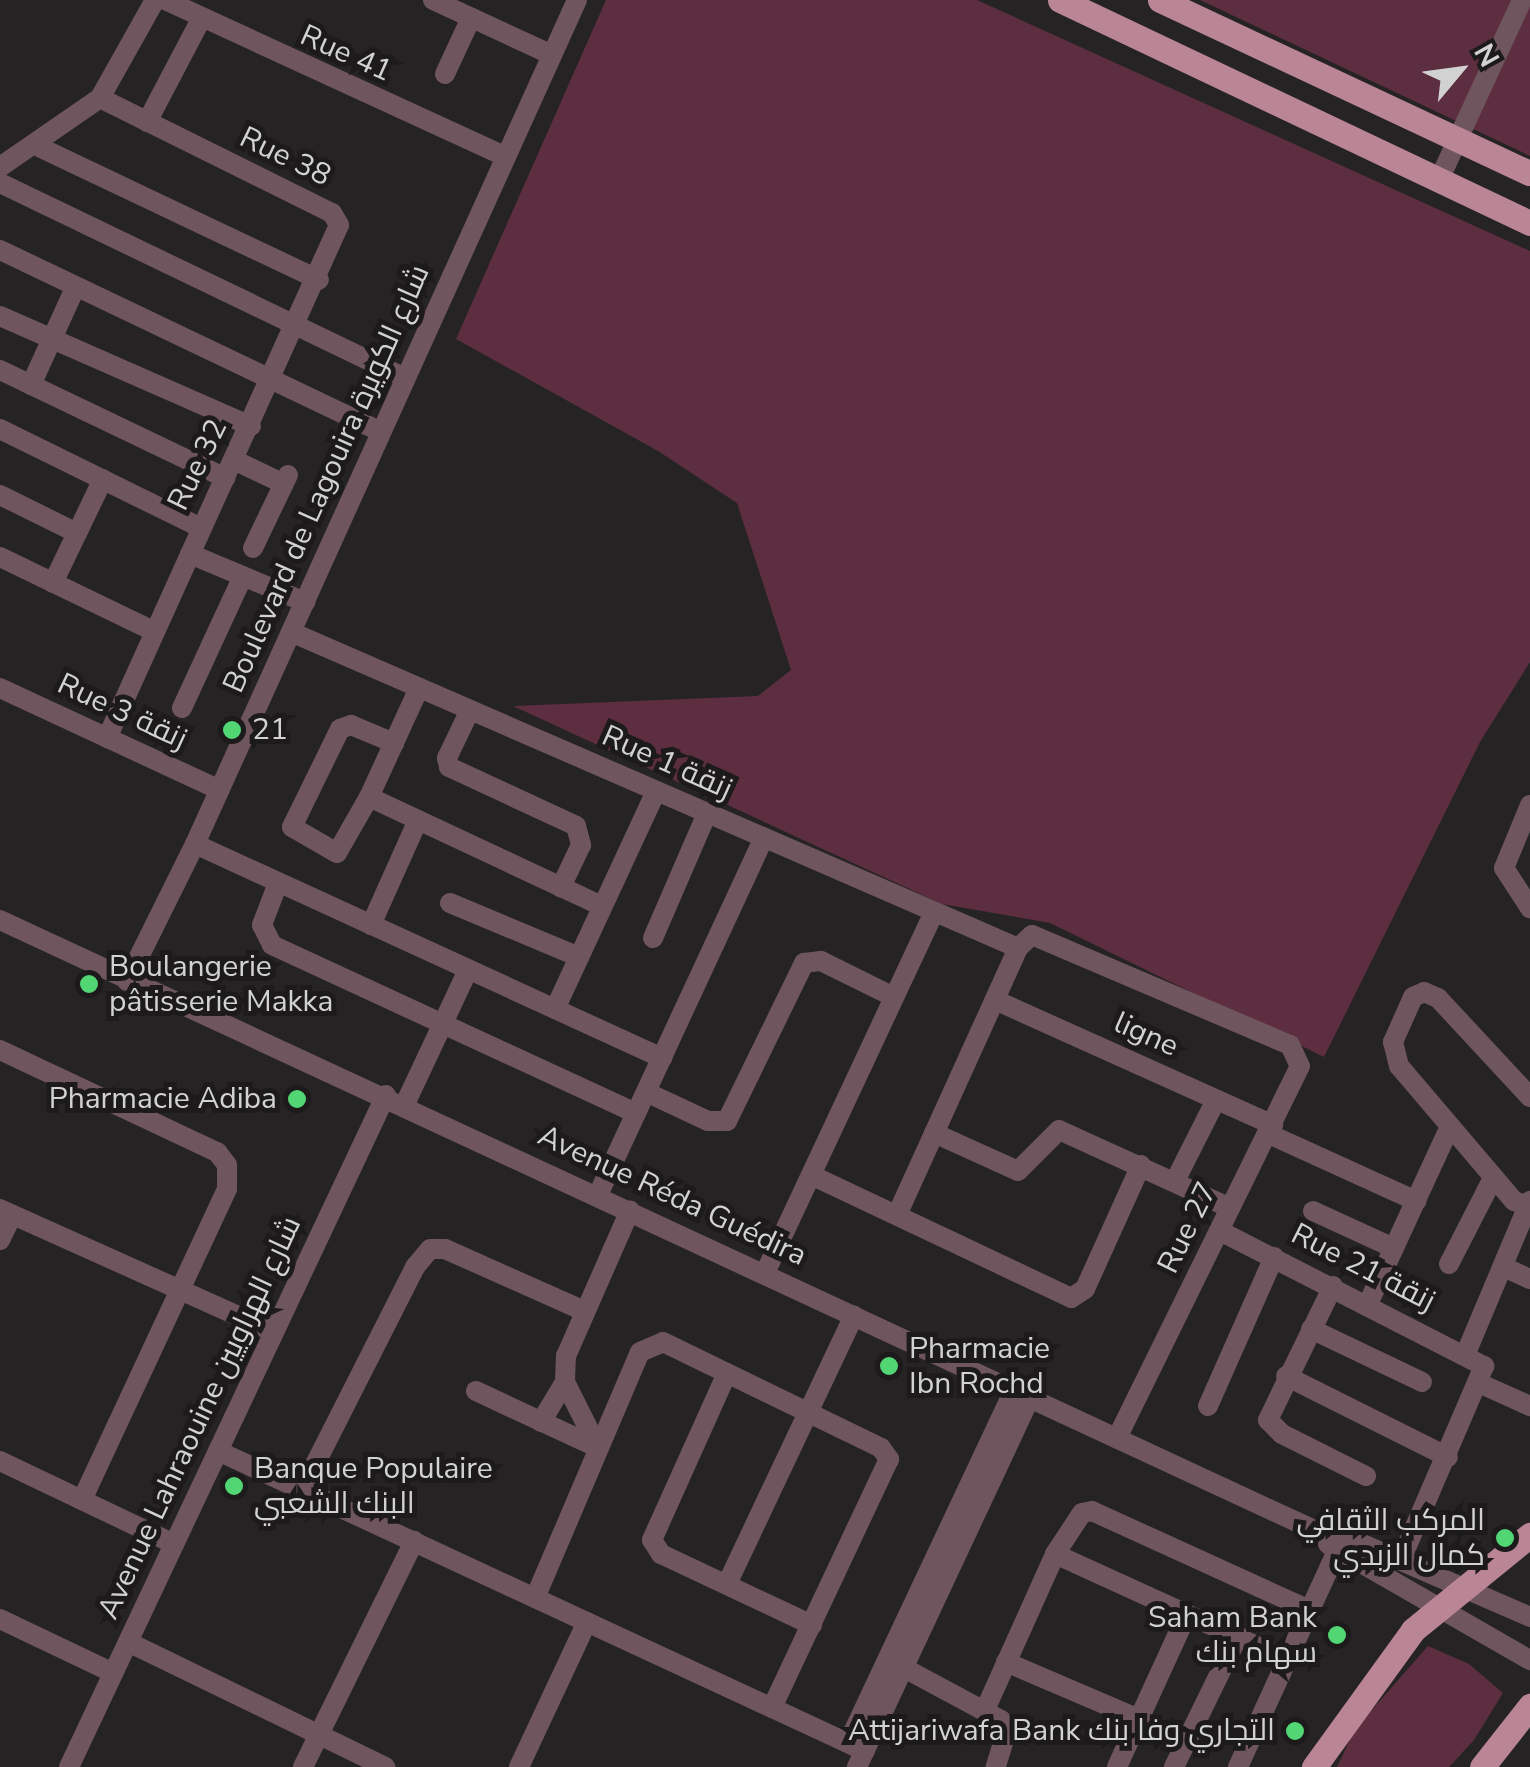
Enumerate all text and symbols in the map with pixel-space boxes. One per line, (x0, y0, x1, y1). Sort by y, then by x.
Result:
street label: Rue 41 (295, 18, 397, 90)
north arrow (1410, 20, 1510, 120)
text: N (1465, 37, 1508, 74)
street label: Rue 38 (234, 120, 336, 194)
street label: Boulevard de Lagouira شارع الكويرة (216, 260, 438, 698)
street label: Rue 32 (161, 414, 235, 516)
street label: Rue 3 زنقة (52, 666, 192, 758)
place label: 21 (252, 712, 288, 748)
street label: Rue 1 زنقة (596, 718, 738, 808)
marker: 21 (221, 719, 243, 741)
place label: Boulangerie pâtisserie Makka (109, 949, 333, 1020)
marker: Boulangerie pâtisserie Makka (78, 973, 100, 995)
street label: ligne (1108, 1005, 1184, 1065)
place label: Pharmacie Adiba (49, 1081, 277, 1117)
marker: Pharmacie Adiba (286, 1088, 308, 1110)
street label: Avenue Réda Guédira (532, 1118, 812, 1274)
street label: Rue 27 (1151, 1177, 1225, 1279)
street label: Avenue Lahraouine شارع الهراويين (91, 1211, 309, 1625)
street label: Rue 21 زنقة (1285, 1216, 1441, 1320)
place label: Pharmacie Ibn Rochd (909, 1331, 1050, 1402)
marker: Pharmacie Ibn Rochd (878, 1355, 900, 1377)
place label: Banque Populaire البنك الشعبي (254, 1451, 493, 1522)
marker: Banque Populaire البنك الشعبي (223, 1475, 245, 1497)
place label: المركب الثقافي كمال الزبدي (1297, 1503, 1485, 1574)
marker: المركب الثقافي كمال الزبدي (1494, 1527, 1516, 1549)
place label: Saham Bank سهام بنك (1148, 1600, 1317, 1670)
marker: Saham Bank سهام بنك (1326, 1624, 1348, 1646)
place label: Attijariwafa Bank التجاري وفا بنك (848, 1713, 1275, 1749)
marker: Attijariwafa Bank التجاري وفا بنك (1284, 1720, 1306, 1742)

